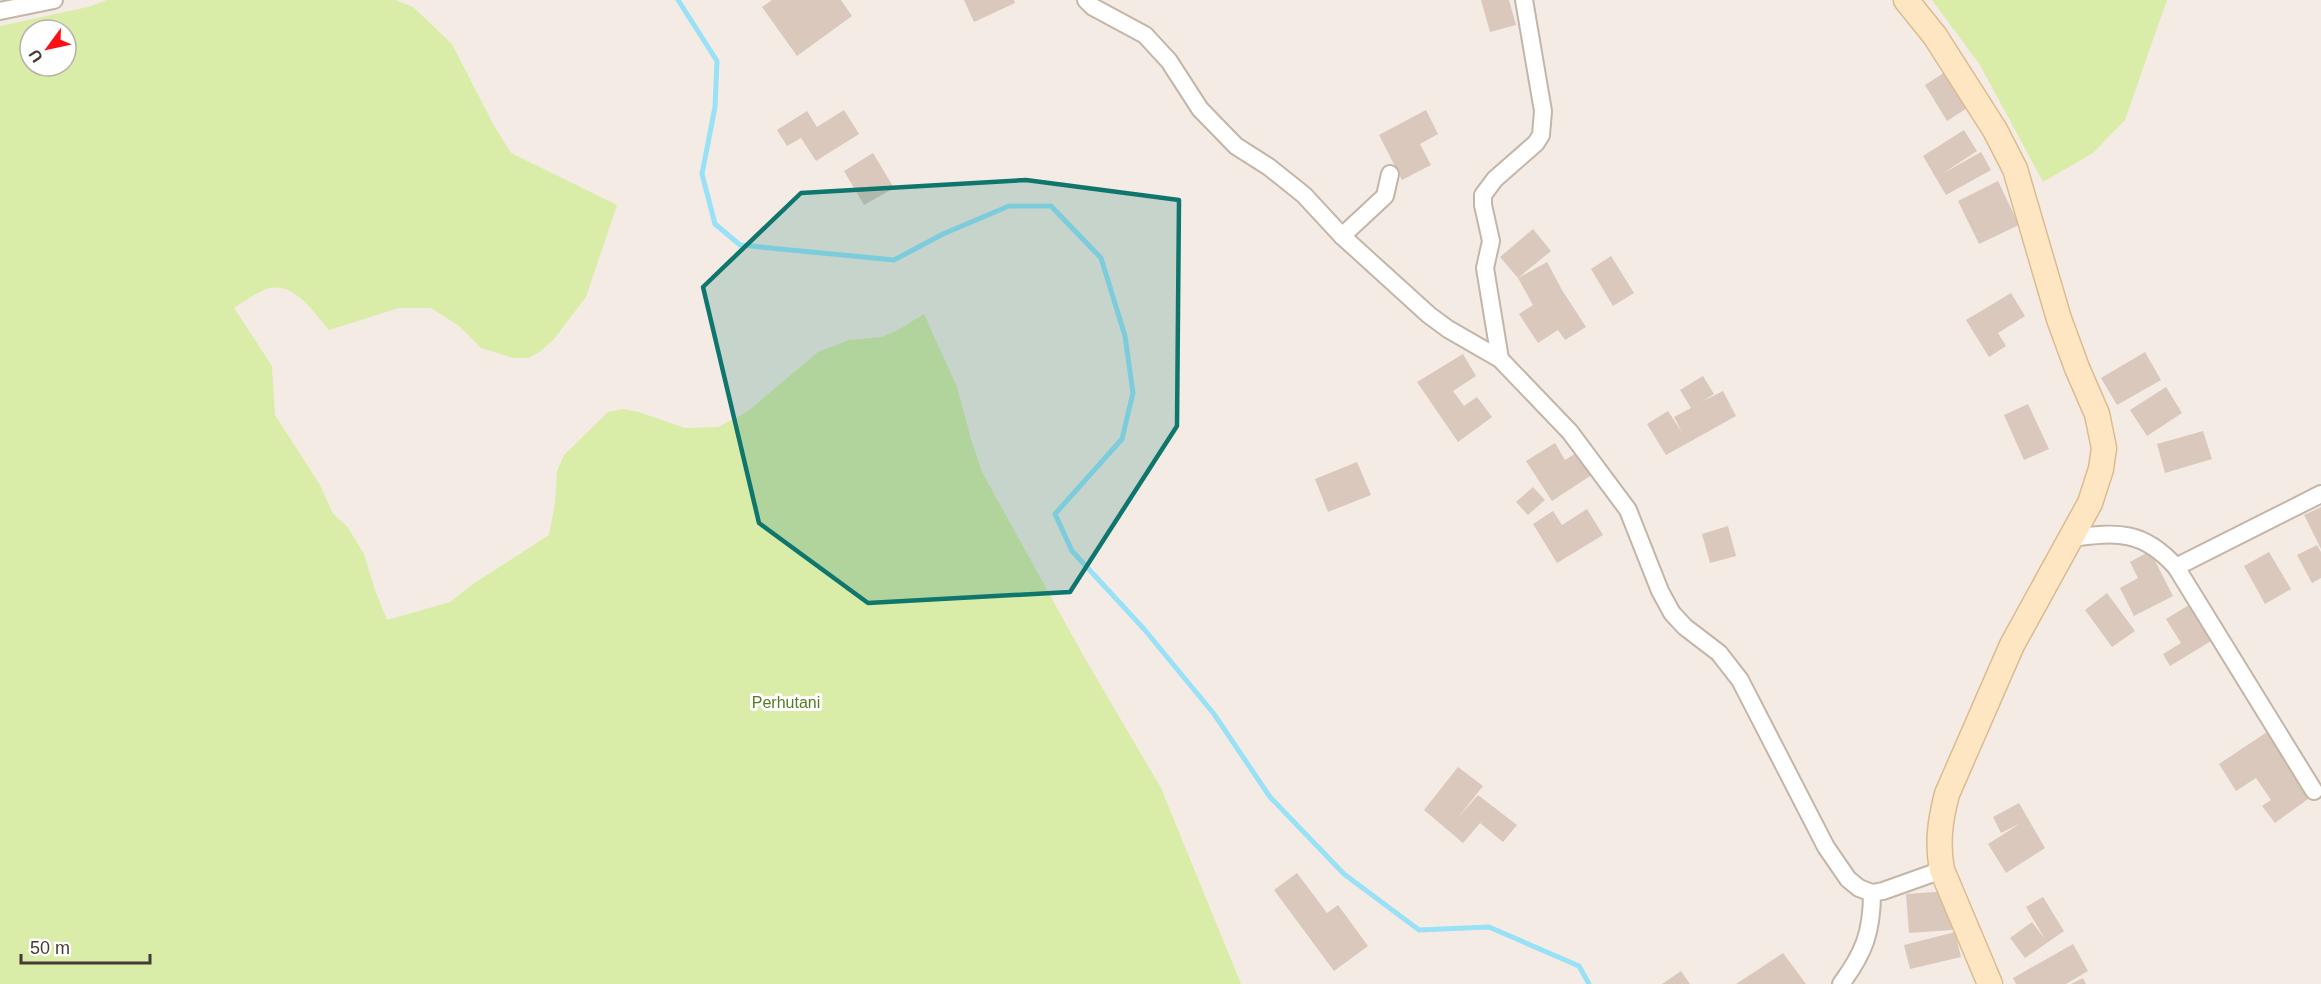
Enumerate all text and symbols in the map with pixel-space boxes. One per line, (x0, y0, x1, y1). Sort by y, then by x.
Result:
north arrow (18, 18, 78, 78)
text: U (26, 46, 46, 65)
park label: Perhutani (752, 694, 820, 711)
scale bar (21, 927, 150, 965)
text: 50 m (30, 938, 70, 958)

